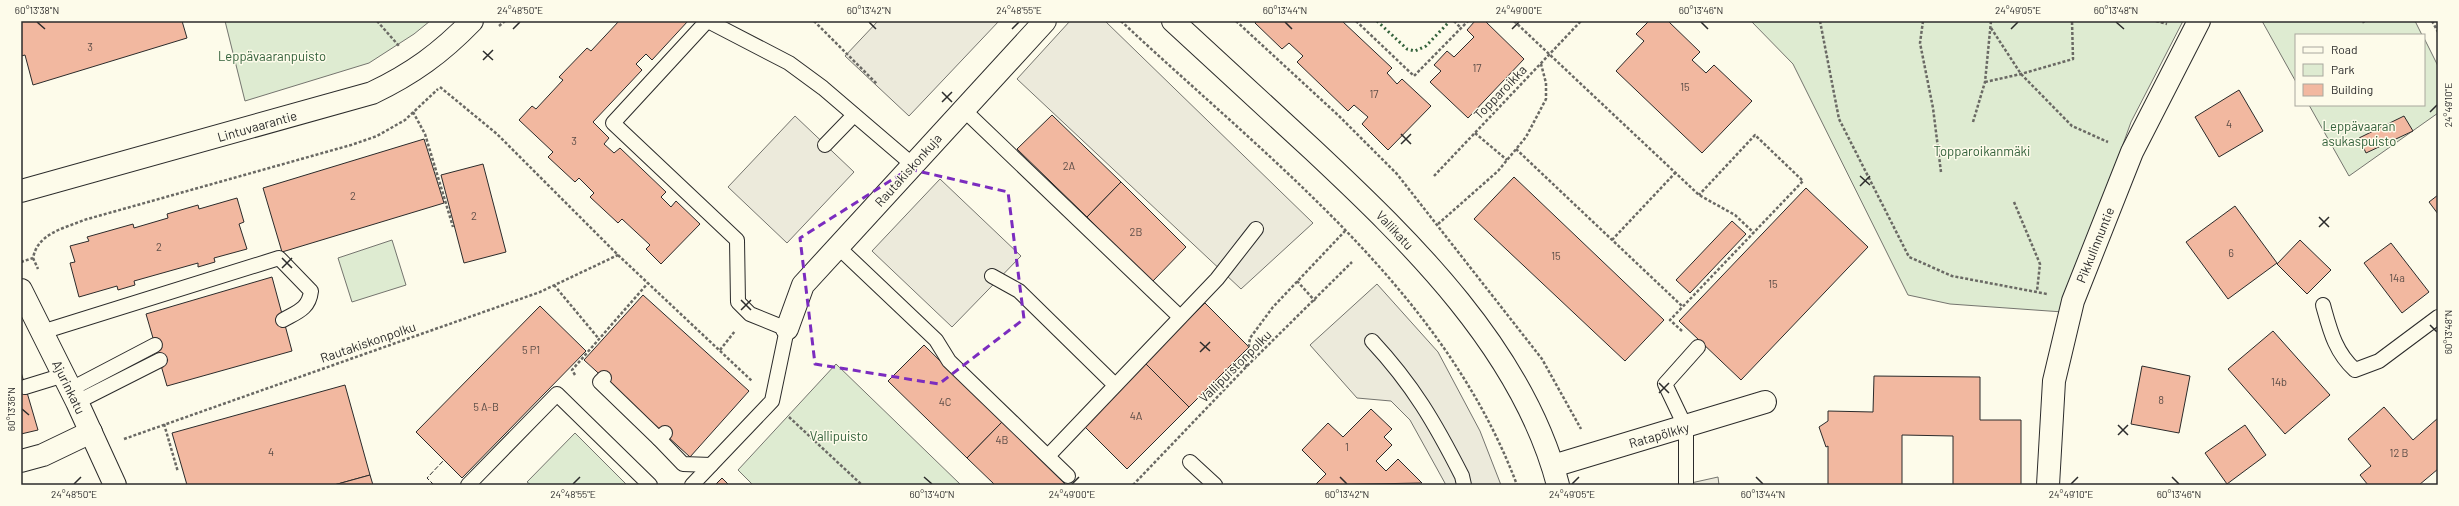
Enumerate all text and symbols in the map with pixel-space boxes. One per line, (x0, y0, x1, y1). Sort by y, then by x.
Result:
text: 60°13'38"N (15, 4, 59, 16)
text: 24°48'50"E (497, 4, 543, 16)
text: 60°13'42"N (847, 4, 891, 16)
text: 24°48'55"E (996, 4, 1042, 16)
text: 60°13'44"N (1263, 4, 1307, 16)
text: 24°49'00"E (1496, 4, 1542, 16)
text: 60°13'46"N (1679, 4, 1723, 16)
text: 24°49'05"E (1995, 4, 2041, 16)
text: 60°13'48"N (2094, 4, 2138, 16)
legend (2295, 34, 2425, 106)
house number: 3 (87, 40, 93, 53)
text: Road (2331, 42, 2358, 56)
park label: Leppävaaranpuisto (218, 48, 326, 64)
house number: 17 (1472, 61, 1482, 74)
street label: Topparoikka (1470, 62, 1530, 122)
text: Park (2331, 62, 2355, 76)
house number: 15 (1680, 80, 1690, 93)
text: Building (2331, 82, 2373, 96)
text: 24°49'10"E (2442, 83, 2454, 127)
house number: 17 (1369, 87, 1379, 100)
street label: Lintuvaarantie (215, 107, 299, 145)
house number: 4 (2226, 117, 2232, 130)
park label: Leppävaaran asukaspuisto (2322, 118, 2396, 149)
street label: Rautakiskonkuja (871, 130, 945, 210)
house number: 3 (571, 134, 577, 147)
park label: Topparoikanmäki (1934, 143, 2030, 159)
house number: 2A (1063, 159, 1076, 172)
house number: 2 (350, 189, 356, 202)
street label: Pikkulinnuntie (2073, 205, 2117, 285)
street label: Vallikatu (1373, 207, 1417, 253)
house number: 2 (471, 209, 477, 222)
house number: 2B (1130, 225, 1142, 238)
house number: 2 (156, 240, 162, 253)
house number: 6 (2228, 246, 2234, 259)
house number: 15 (1551, 249, 1561, 262)
house number: 14a (2389, 271, 2405, 284)
house number: 15 (1768, 277, 1778, 290)
text: 60°13'48"N (2442, 310, 2454, 354)
street label: Rautakiskonpolku (318, 318, 418, 366)
street label: Vallipuistonpolku (1195, 326, 1275, 406)
house number: 5 P1 (522, 343, 540, 356)
street label: Ajurinkatu (49, 358, 89, 416)
house number: 14b (2271, 375, 2287, 388)
text: 60°13'36"N (5, 387, 17, 431)
house number: 8 (2158, 393, 2164, 406)
house number: 4C (939, 395, 951, 408)
house number: 5 A-B (473, 400, 499, 413)
house number: 4A (1130, 409, 1143, 422)
street label: Ratapölkky (1627, 419, 1691, 451)
park label: Vallipuisto (810, 428, 868, 444)
house number: 4B (996, 433, 1009, 446)
house number: 1 (1345, 440, 1349, 453)
house number: 4 (268, 445, 274, 458)
house number: 12 B (2390, 446, 2409, 459)
text: 24°48'50"E (51, 488, 97, 500)
text: 24°48'55"E (550, 488, 596, 500)
text: 60°13'40"N (909, 488, 955, 500)
text: 24°49'00"E (1049, 488, 1095, 500)
text: 60°13'42"N (1325, 488, 1369, 500)
text: 24°49'05"E (1549, 488, 1595, 500)
text: 60°13'44"N (1741, 488, 1785, 500)
text: 24°49'10"E (2049, 488, 2093, 500)
text: 60°13'46"N (2157, 488, 2201, 500)

